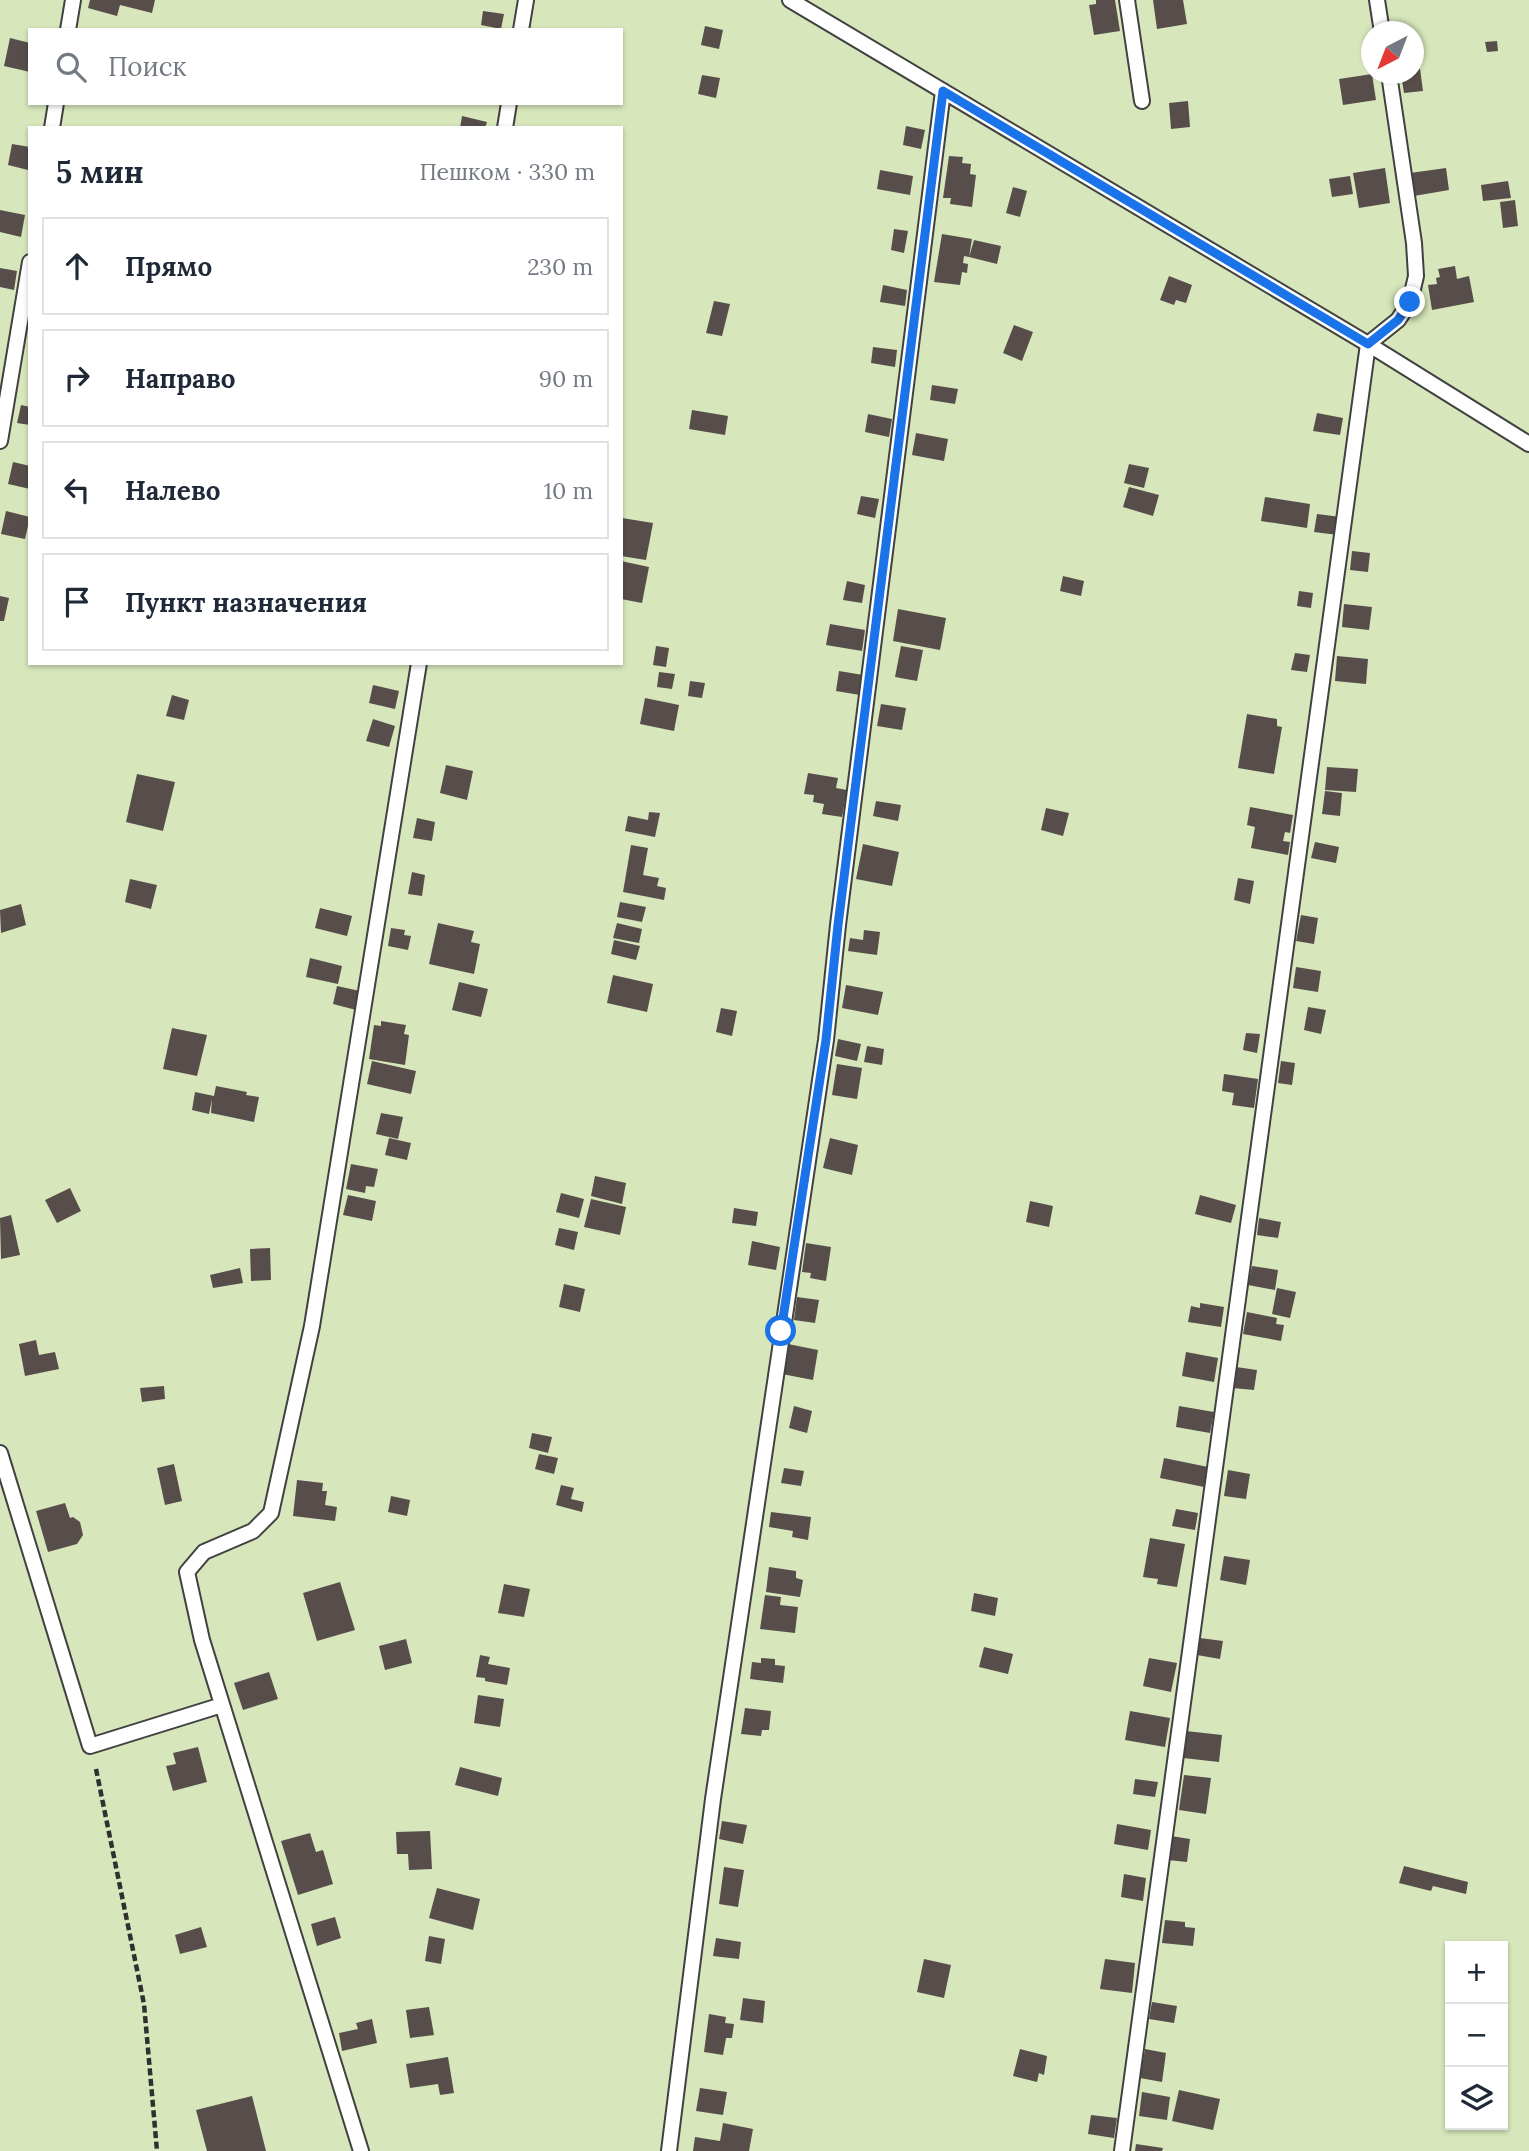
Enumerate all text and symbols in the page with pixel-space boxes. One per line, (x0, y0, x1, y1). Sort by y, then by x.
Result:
north arrow (1361, 21, 1424, 84)
search box (28, 28, 623, 105)
icon: search (52, 48, 90, 86)
text: Поиск (108, 50, 187, 83)
text: 5 мин (56, 153, 144, 191)
text: Пешком · 330 m (419, 157, 595, 186)
icon: ahead (58, 247, 96, 285)
text: Прямо (125, 250, 212, 283)
text: 230 m (527, 252, 593, 281)
route end (1394, 286, 1425, 317)
icon: right (58, 359, 96, 397)
text: Направо (125, 362, 236, 395)
text: 90 m (539, 364, 593, 393)
icon: left (58, 471, 96, 509)
text: Налево (125, 474, 221, 507)
text: 10 m (544, 476, 593, 505)
icon: arrive (58, 583, 96, 621)
text: Пункт назначения (125, 586, 367, 619)
route start (765, 1315, 796, 1346)
map controls (1445, 1941, 1508, 2130)
button: + (1445, 1941, 1508, 2004)
button: − (1445, 2004, 1508, 2067)
button: layers (1445, 2067, 1508, 2130)

